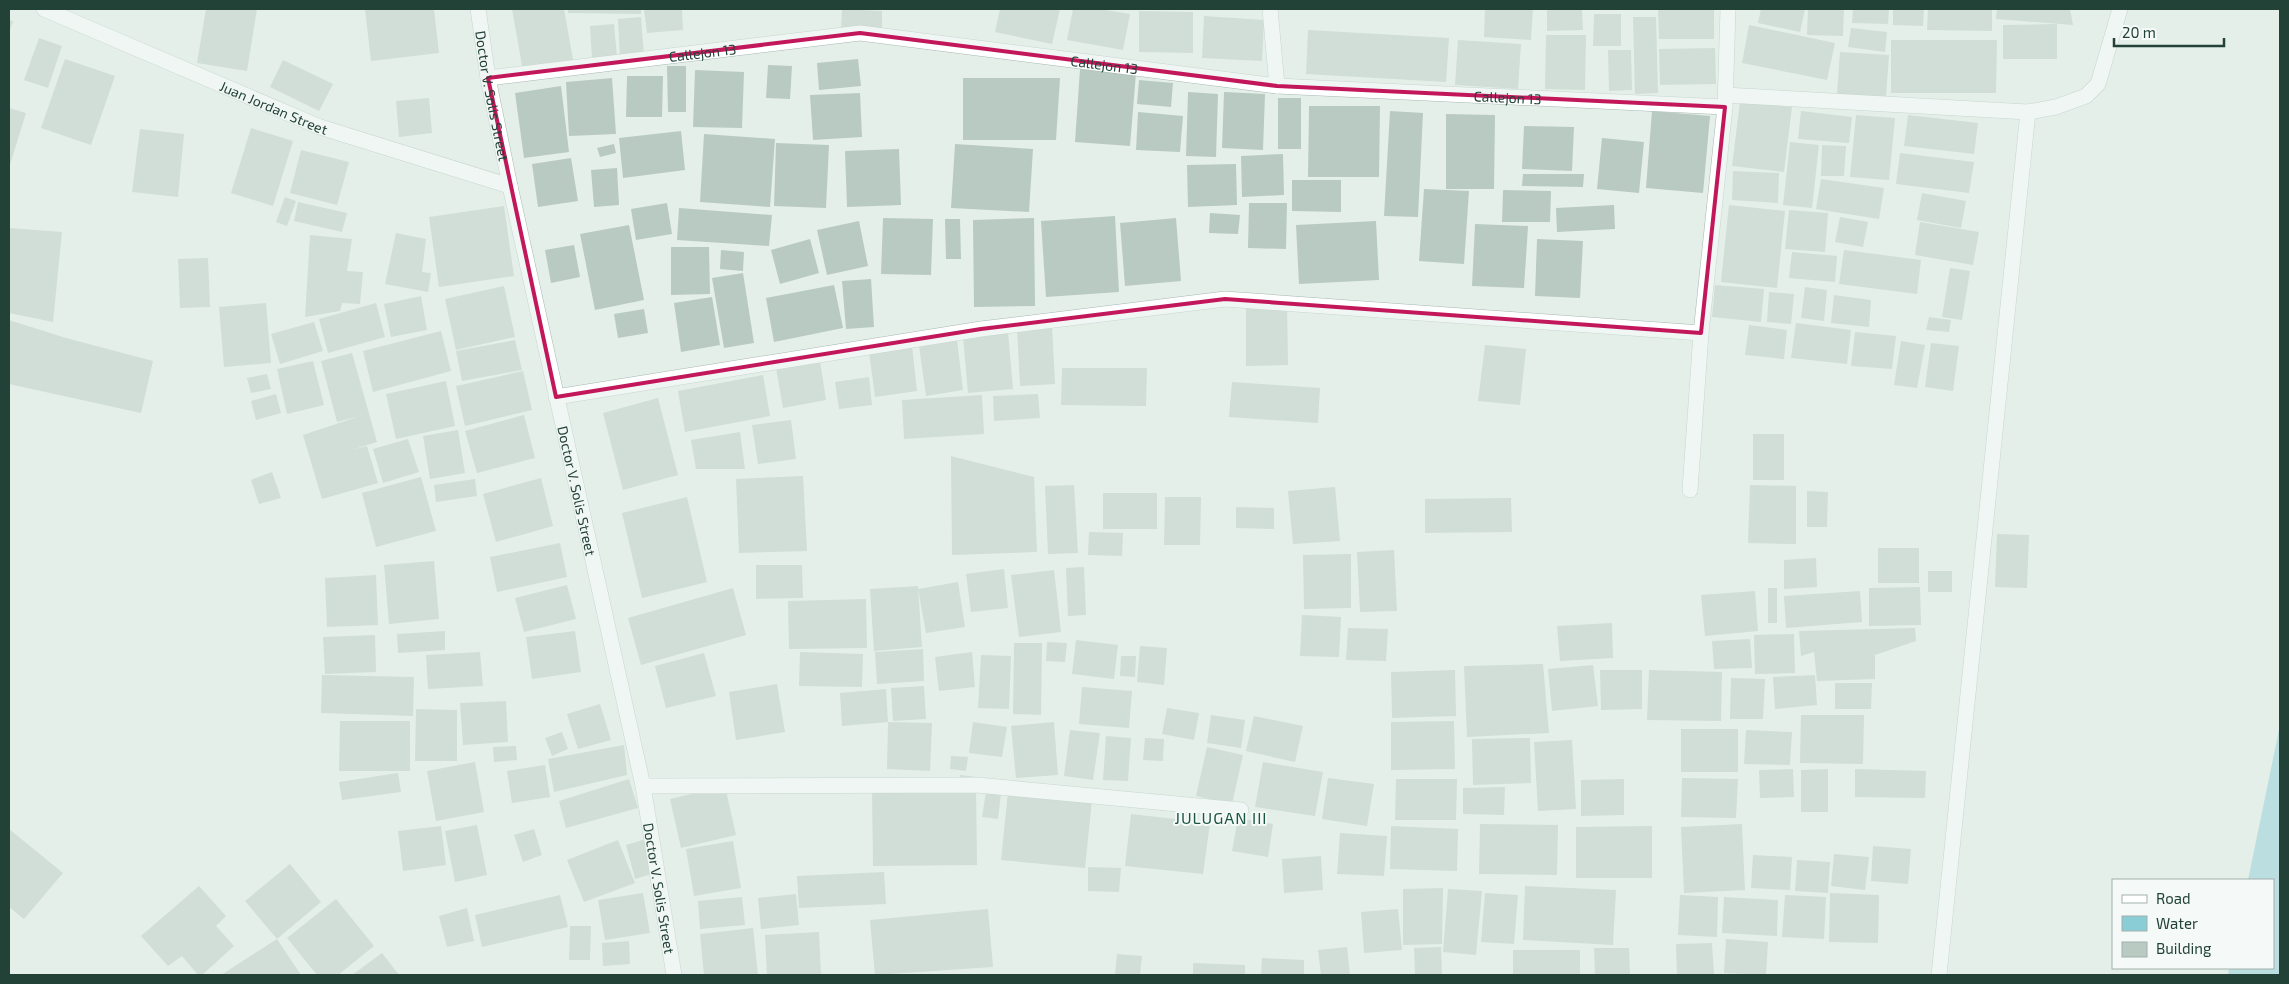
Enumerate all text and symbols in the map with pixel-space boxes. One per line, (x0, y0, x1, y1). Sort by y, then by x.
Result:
scale bar (2114, 15, 2224, 47)
text: 20 m (2122, 23, 2156, 41)
street label: Doctor V. Solis Street (473, 29, 513, 163)
street label: Callejon 13 (668, 40, 737, 65)
street label: Callejon 13 (1070, 51, 1139, 77)
street label: Juan Jordan Street (217, 77, 330, 137)
street label: Callejon 13 (1473, 87, 1542, 107)
street label: Doctor V. Solis Street (555, 424, 600, 557)
district label: JULUGAN III (1174, 808, 1268, 827)
street label: Doctor V. Solis Street (641, 821, 679, 955)
legend (2112, 879, 2274, 969)
text: Road (2156, 889, 2191, 907)
text: Water (2156, 914, 2198, 932)
text: Building (2156, 939, 2212, 957)

